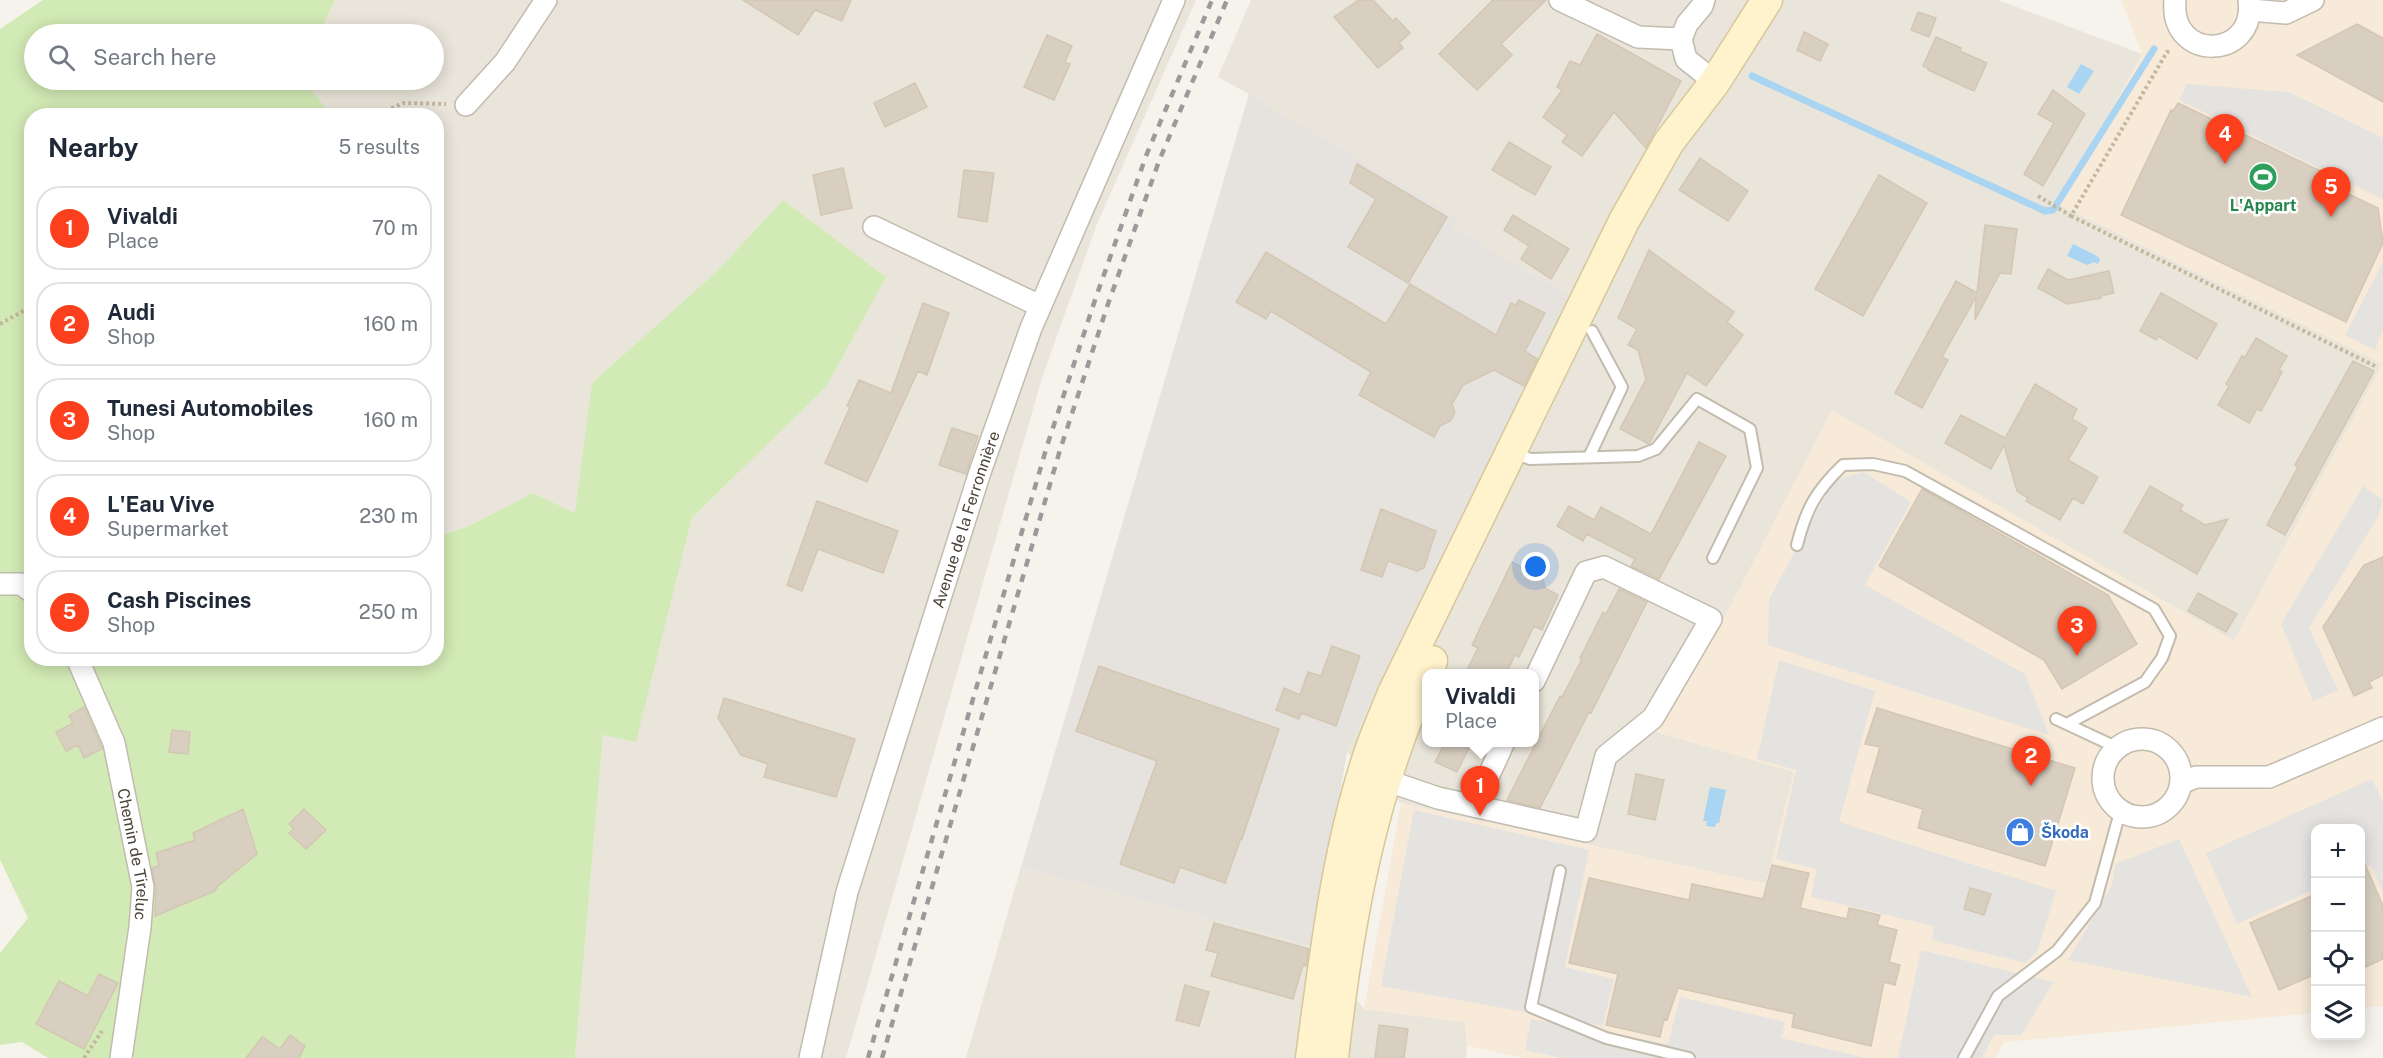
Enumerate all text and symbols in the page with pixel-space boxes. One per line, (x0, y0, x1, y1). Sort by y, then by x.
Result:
search box (24, 24, 444, 90)
icon: search (45, 41, 78, 74)
text: Search here (93, 44, 217, 70)
pin: 4 (2206, 114, 2244, 164)
text: Nearby (48, 132, 138, 163)
text: 5 results (338, 135, 420, 159)
sports icon: L'Appart (2247, 161, 2279, 193)
pin: 5 (2312, 168, 2350, 217)
place label: L'Appart (2230, 196, 2297, 215)
text: Vivaldi (107, 203, 178, 229)
text: 1 (65, 216, 74, 240)
text: 70 m (372, 216, 418, 240)
text: Place (107, 229, 159, 253)
text: Audi (107, 299, 155, 325)
text: 2 (63, 312, 76, 336)
text: 160 m (363, 312, 418, 336)
text: Shop (107, 325, 155, 349)
text: Tunesi Automobiles (107, 395, 313, 421)
text: 3 (63, 408, 76, 432)
text: 160 m (363, 408, 418, 432)
text: Shop (107, 421, 155, 445)
street label: Avenue de la Ferronnière (928, 428, 1003, 610)
text: L'Eau Vive (107, 491, 215, 517)
text: 4 (63, 504, 76, 528)
text: 230 m (359, 504, 418, 528)
text: Supermarket (107, 517, 229, 541)
your location (1521, 552, 1550, 581)
text: Cash Piscines (107, 587, 251, 613)
text: 5 (63, 600, 76, 624)
text: 250 m (359, 600, 418, 624)
pin: 3 (2058, 606, 2096, 656)
text: Shop (107, 613, 155, 637)
popup (1422, 669, 1539, 747)
text: Vivaldi (1445, 683, 1516, 709)
text: Place (1445, 709, 1497, 733)
pin: 2 (2012, 736, 2050, 786)
pin: 1 (1460, 766, 1500, 816)
street label: Chemin de Tireluc (114, 787, 153, 921)
shop icon: Škoda (2004, 816, 2036, 848)
place label: Škoda (2041, 822, 2089, 842)
map controls (2311, 824, 2365, 1040)
button: + (2311, 824, 2365, 878)
button: − (2311, 878, 2365, 932)
button: locate (2311, 932, 2365, 986)
button: layers (2311, 986, 2365, 1040)

